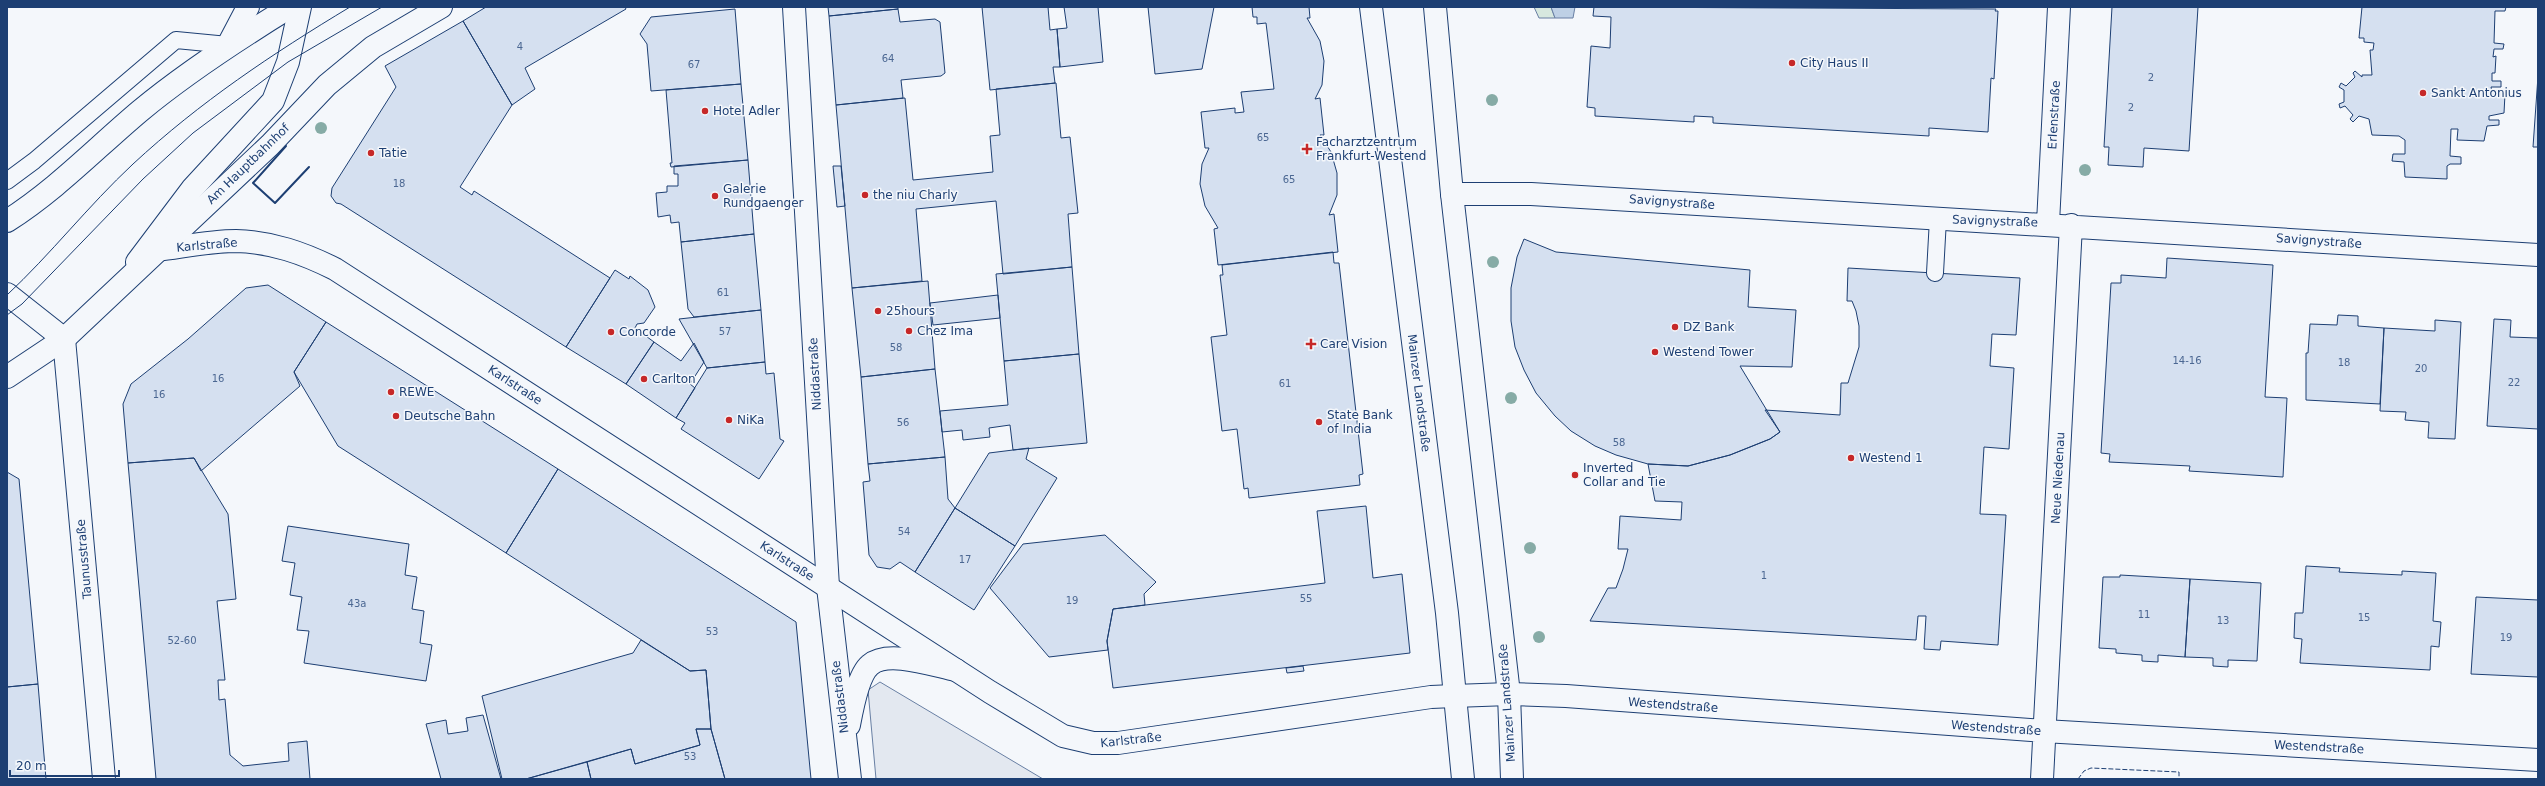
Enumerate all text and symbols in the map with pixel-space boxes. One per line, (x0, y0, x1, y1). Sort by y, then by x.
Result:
house number: 4 (517, 41, 523, 52)
house number: 64 (882, 53, 894, 64)
place label: City Haus II (1800, 56, 1868, 70)
marker: City Haus II (1787, 58, 1797, 68)
house number: 67 (688, 59, 700, 70)
house number: 2 (2148, 72, 2154, 83)
street label: Erlenstraße (2045, 80, 2063, 150)
place label: Sankt Antonius (2431, 86, 2522, 100)
marker: Sankt Antonius (2418, 88, 2428, 98)
house number: 2 (2128, 102, 2134, 113)
place label: Hotel Adler (713, 104, 780, 118)
marker: Hotel Adler (700, 106, 710, 116)
street label: Am Hauptbahnhof (204, 120, 293, 207)
house number: 65 (1257, 132, 1269, 143)
place label: Facharztzentrum Frankfurt-Westend (1316, 135, 1426, 163)
marker: Facharztzentrum Frankfurt-Westend (1301, 143, 1313, 155)
place label: Tatie (378, 146, 407, 160)
marker: Tatie (366, 148, 376, 158)
house number: 65 (1283, 174, 1295, 185)
house number: 18 (393, 178, 405, 189)
place label: Galerie Rundgaenger (723, 182, 804, 210)
place label: the niu Charly (873, 188, 958, 202)
marker: the niu Charly (860, 190, 870, 200)
marker: Galerie Rundgaenger (710, 191, 720, 201)
street label: Savignystraße (1629, 192, 1715, 212)
street label: Savignystraße (1952, 213, 2038, 229)
street label: Savignystraße (2276, 231, 2362, 251)
street label: Karlstraße (176, 235, 238, 255)
house number: 61 (717, 287, 729, 298)
place label: 25hours (886, 304, 935, 318)
marker: 25hours (873, 306, 883, 316)
place label: DZ Bank (1683, 320, 1734, 334)
marker: DZ Bank (1670, 322, 1680, 332)
place label: Chez Ima (917, 324, 973, 338)
place label: Concorde (619, 325, 676, 339)
house number: 57 (719, 326, 731, 337)
marker: Chez Ima (904, 326, 914, 336)
marker: Concorde (606, 327, 616, 337)
street label: Mainzer Landstraße (1405, 333, 1433, 453)
street label: Niddastraße (806, 337, 824, 411)
place label: Care Vision (1320, 337, 1387, 351)
marker: Care Vision (1305, 338, 1317, 350)
house number: 58 (890, 342, 902, 353)
place label: Westend Tower (1663, 345, 1754, 359)
marker: Westend Tower (1650, 347, 1660, 357)
house number: 14-16 (2172, 355, 2202, 366)
house number: 18 (2338, 357, 2350, 368)
street label: Karlstraße (485, 362, 545, 408)
house number: 20 (2415, 363, 2427, 374)
place label: Carlton (652, 372, 696, 386)
house number: 16 (212, 373, 224, 384)
marker: Carlton (639, 374, 649, 384)
house number: 22 (2508, 377, 2520, 388)
house number: 61 (1279, 378, 1291, 389)
place label: REWE (399, 385, 434, 399)
marker: REWE (386, 387, 396, 397)
house number: 16 (153, 389, 165, 400)
place label: State Bank of India (1327, 408, 1393, 436)
place label: Deutsche Bahn (404, 409, 495, 423)
marker: Deutsche Bahn (391, 411, 401, 421)
place label: NiKa (737, 413, 764, 427)
marker: NiKa (724, 415, 734, 425)
house number: 56 (897, 417, 909, 428)
marker: State Bank of India (1314, 417, 1324, 427)
street label: Neue Niedenau (2049, 431, 2067, 525)
house number: 58 (1613, 437, 1625, 448)
place label: Westend 1 (1859, 451, 1923, 465)
marker: Westend 1 (1846, 453, 1856, 463)
place label: Inverted Collar and Tie (1583, 461, 1666, 489)
marker: Inverted Collar and Tie (1570, 470, 1580, 480)
street label: Taunusstraße (74, 519, 95, 600)
house number: 54 (898, 526, 910, 537)
street label: Karlstraße (757, 538, 817, 584)
house number: 17 (959, 554, 971, 565)
house number: 1 (1761, 570, 1767, 581)
house number: 55 (1300, 593, 1312, 604)
house number: 19 (1066, 595, 1078, 606)
house number: 43a (348, 598, 366, 609)
house number: 11 (2138, 609, 2150, 620)
house number: 15 (2358, 612, 2370, 623)
house number: 13 (2217, 615, 2229, 626)
house number: 53 (706, 626, 718, 637)
house number: 19 (2500, 632, 2512, 643)
house number: 52-60 (167, 635, 197, 646)
street label: Mainzer Landstraße (1496, 643, 1518, 763)
street label: Niddastraße (829, 660, 851, 734)
street label: Westendstraße (1627, 695, 1719, 715)
street label: Westendstraße (1950, 718, 2042, 738)
street label: Karlstraße (1100, 730, 1162, 750)
street label: Westendstraße (2274, 738, 2364, 756)
house number: 53 (684, 751, 696, 762)
scale bar (10, 752, 119, 778)
text: 20 m (16, 759, 47, 773)

